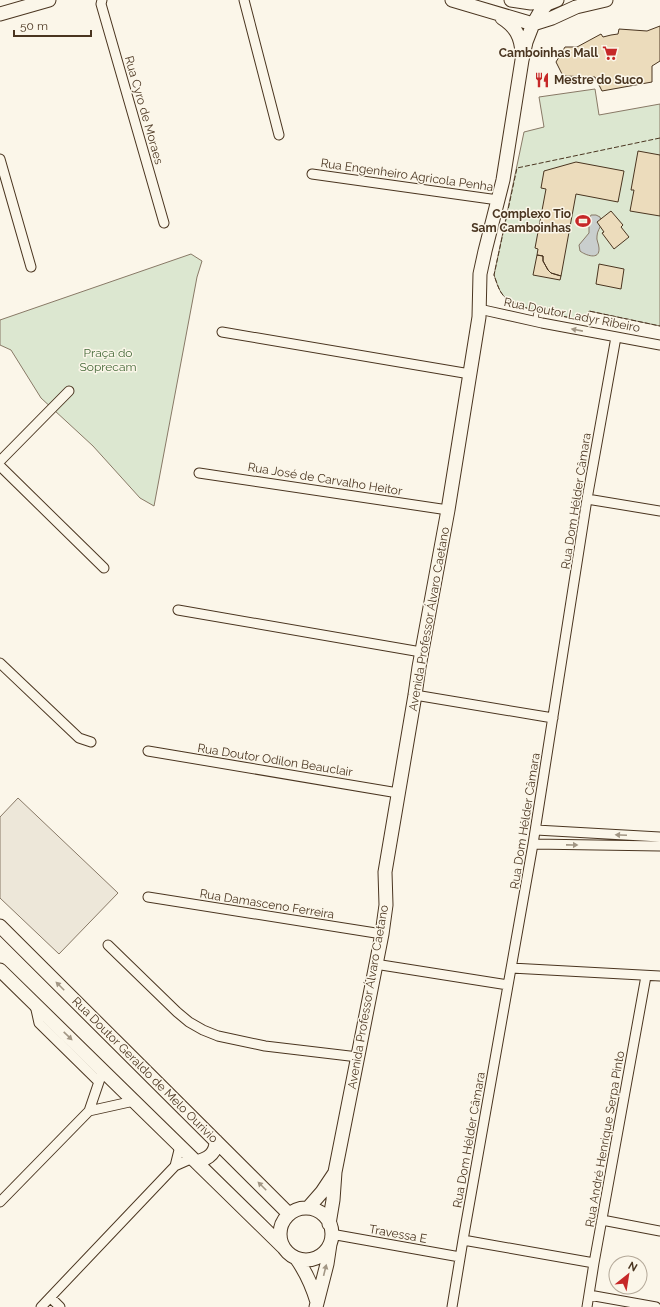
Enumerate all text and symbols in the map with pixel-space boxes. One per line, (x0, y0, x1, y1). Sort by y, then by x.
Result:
scale bar (14, 12, 91, 38)
text: 50 m (20, 19, 48, 33)
supermarket icon: Camboinhas Mall (601, 44, 619, 62)
place label: Camboinhas Mall (499, 46, 598, 60)
street label: Rua Cyro de Moraes (122, 54, 166, 166)
restaurant icon: Mestre do Suco (533, 71, 551, 89)
place label: Mestre do Suco (554, 73, 643, 87)
street label: Rua Engenheiro Agricola Penha (320, 156, 494, 194)
place label: Complexo Tio Sam Camboinhas (471, 207, 571, 235)
sports icon: Complexo Tio Sam Camboinhas (574, 212, 592, 230)
street label: Rua Doutor Ladyr Ribeiro (503, 295, 641, 335)
one-way arrow (571, 326, 583, 332)
park label: Praça do Soprecam (79, 346, 137, 374)
street label: Rua Dom Hélder Câmara (558, 432, 594, 570)
street label: Rua José de Carvalho Heitor (247, 460, 404, 498)
street label: Avenida Professor Álvaro Caetano (406, 526, 452, 712)
street label: Rua Doutor Odilon Beauclair (196, 741, 354, 779)
street label: Rua Dom Hélder Câmara (507, 752, 543, 890)
one-way arrow (615, 831, 627, 838)
one-way arrow (566, 842, 579, 848)
street label: Rua Damasceno Ferreira (199, 886, 335, 922)
street label: Avenida Professor Álvaro Caetano (345, 904, 391, 1090)
one-way arrow (55, 981, 65, 991)
street label: Rua Doutor Geraldo de Melo Ourivio (69, 994, 221, 1146)
one-way arrow (63, 1031, 73, 1041)
street label: Rua André Henrique Serpa Pinto (583, 1050, 627, 1228)
street label: Rua Dom Hélder Câmara (450, 1071, 488, 1209)
one-way arrow (257, 1181, 266, 1191)
street label: Travessa E (368, 1222, 428, 1246)
north arrow (608, 1255, 648, 1295)
text: N (626, 1259, 640, 1275)
one-way arrow (323, 1264, 329, 1276)

